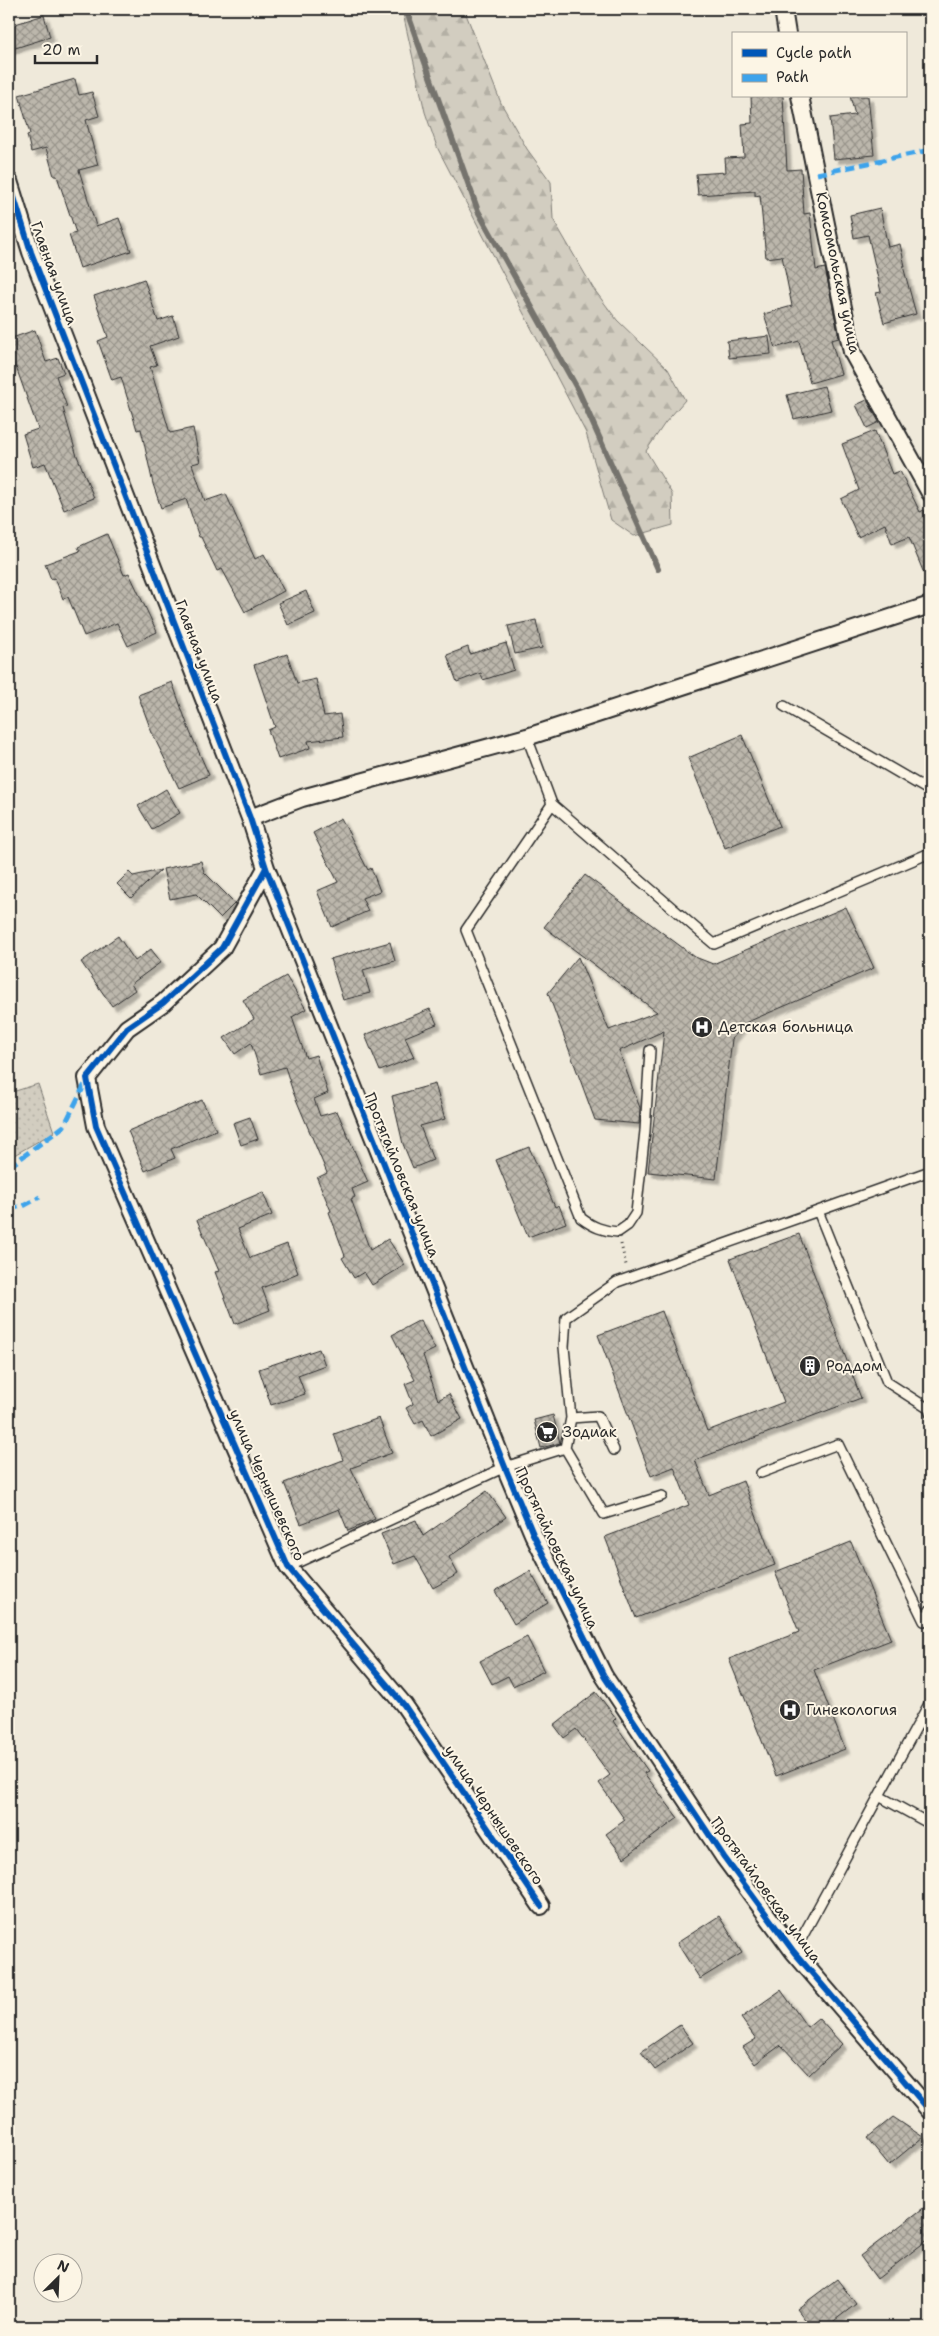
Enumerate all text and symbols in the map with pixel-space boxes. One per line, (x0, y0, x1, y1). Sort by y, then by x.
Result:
scale bar (35, 32, 98, 64)
legend (732, 32, 906, 98)
text: 20 m (42, 40, 81, 60)
text: Cycle path (776, 43, 852, 63)
text: Path (776, 67, 809, 87)
street label: Комсомольская улица (811, 190, 865, 357)
street label: Главная улица (26, 219, 82, 328)
street label: Главная улица (170, 597, 228, 706)
hospital icon: Детская больница (690, 1015, 714, 1039)
place label: Детская больница (718, 1017, 854, 1037)
street label: Протягайловская улица (360, 1090, 444, 1261)
building icon: Роддом (798, 1354, 822, 1378)
place label: Роддом (826, 1356, 883, 1376)
street label: улица Чернышевского (224, 1406, 310, 1564)
supermarket icon: Зодиак (535, 1420, 559, 1444)
place label: Зодиак (563, 1422, 617, 1442)
street label: Протягайловская улица (511, 1464, 604, 1633)
hospital icon: Гинекология (778, 1698, 802, 1722)
place label: Гинекология (806, 1700, 897, 1720)
street label: улица Чернышевского (440, 1741, 548, 1889)
street label: Протягайловская улица (706, 1813, 826, 1968)
north arrow (32, 2254, 82, 2304)
text: N (55, 2256, 72, 2277)

